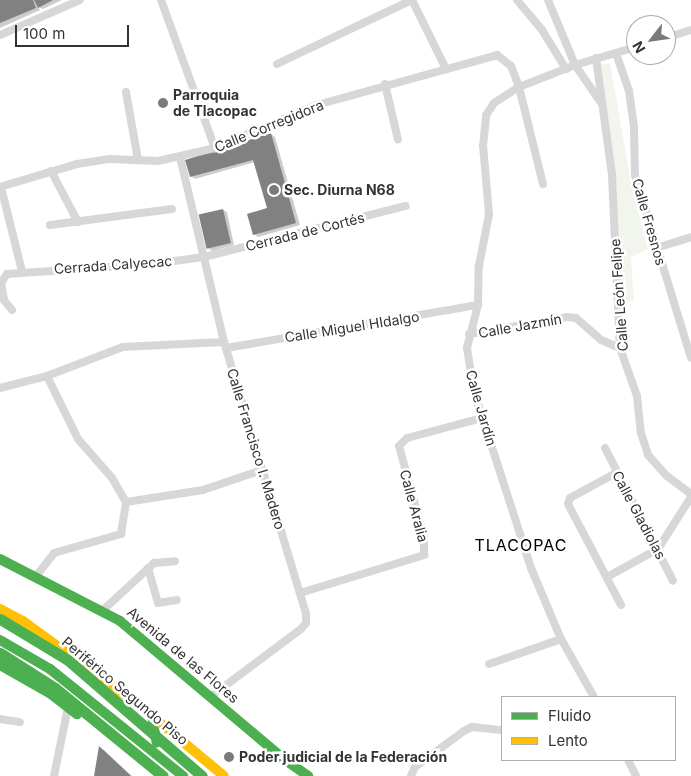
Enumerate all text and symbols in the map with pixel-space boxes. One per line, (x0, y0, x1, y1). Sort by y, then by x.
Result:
scale bar (18, 15, 131, 47)
north arrow (626, 15, 676, 65)
text: 100 m (23, 24, 65, 43)
text: N (628, 38, 648, 56)
place label: Parroquia de Tlacopac (173, 87, 257, 120)
street label: Calle Corregidora (212, 96, 326, 156)
marker: Parroquia de Tlacopac (157, 97, 169, 109)
street label: Calle Fresnos (629, 177, 669, 267)
place label: Sec. Diurna N68 (284, 182, 395, 198)
marker: Sec. Diurna N68 (268, 184, 280, 196)
street label: Cerrada de Cortés (244, 209, 366, 255)
street label: Calle León Felipe (607, 238, 631, 352)
street label: Cerrada Calyecac (53, 252, 173, 278)
street label: Calle Miguel HIdalgo (283, 308, 421, 346)
street label: Calle Jazmín (477, 310, 563, 342)
street label: Calle Francisco I. Madero (223, 366, 289, 532)
street label: Calle Jardín (462, 368, 500, 448)
street label: Calle Aralia (396, 468, 432, 544)
street label: Calle Gladiolas (609, 468, 669, 562)
district label: TLACOPAC (473, 535, 569, 555)
street label: Avenida de las Flores (124, 603, 242, 707)
street label: Periférico Segundo Piso (59, 633, 191, 749)
legend (501, 696, 676, 761)
text: Fluido (548, 706, 591, 725)
text: Lento (548, 731, 588, 750)
place label: Poder judicial de la Federación (239, 749, 447, 765)
marker: Poder judicial de la Federación (223, 751, 235, 763)

